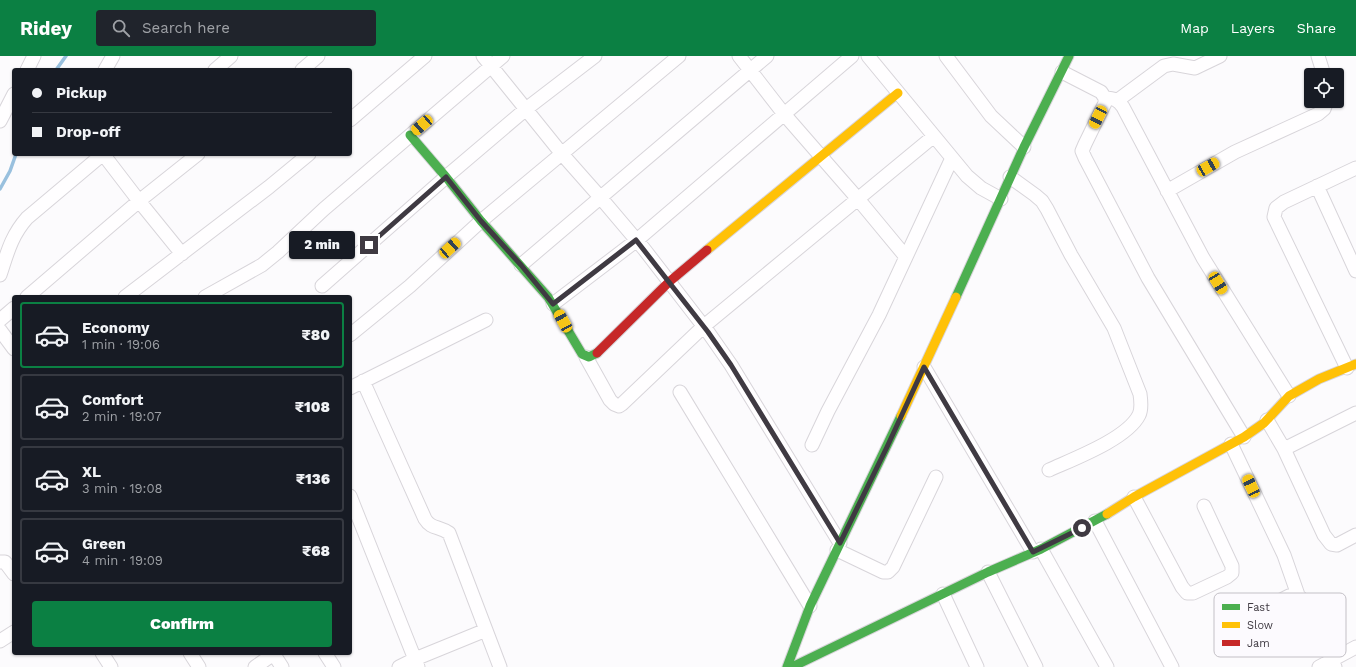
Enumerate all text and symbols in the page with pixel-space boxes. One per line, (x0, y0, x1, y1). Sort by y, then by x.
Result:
search box (96, 10, 376, 46)
text: Ridey (20, 17, 72, 40)
icon: search (110, 17, 132, 39)
text: Search here (142, 19, 230, 37)
text: Map (1180, 20, 1209, 36)
text: Layers (1231, 20, 1275, 36)
text: Share (1297, 20, 1336, 36)
map controls (1304, 68, 1344, 108)
button: locate (1304, 68, 1344, 108)
text: Pickup (56, 84, 107, 102)
car (1087, 104, 1109, 130)
car (409, 113, 435, 137)
text: Drop-off (56, 123, 121, 141)
car (1195, 156, 1221, 178)
callout: 2 min (289, 231, 355, 259)
route end (360, 236, 378, 254)
car (437, 236, 463, 260)
text: 2 min (304, 237, 340, 252)
car (1207, 270, 1229, 296)
car (552, 308, 574, 334)
icon: car (34, 317, 70, 353)
text: Economy (82, 319, 149, 337)
text: ₹80 (302, 326, 330, 344)
text: 1 min · 19:06 (82, 337, 160, 352)
icon: car (34, 389, 70, 425)
text: Comfort (82, 391, 143, 409)
text: ₹108 (295, 398, 330, 416)
text: 2 min · 19:07 (82, 409, 162, 424)
icon: car (34, 461, 70, 497)
text: XL (82, 463, 101, 481)
text: ₹136 (296, 470, 330, 488)
car (1240, 473, 1262, 499)
text: 3 min · 19:08 (82, 481, 162, 496)
route start (1073, 519, 1091, 537)
icon: car (34, 533, 70, 569)
text: Green (82, 535, 126, 553)
text: ₹68 (302, 542, 330, 560)
text: 4 min · 19:09 (82, 553, 163, 568)
legend (1214, 593, 1346, 657)
button: Confirm (32, 601, 332, 647)
text: Fast (1247, 601, 1270, 614)
text: Slow (1247, 619, 1273, 632)
text: Jam (1247, 637, 1270, 650)

